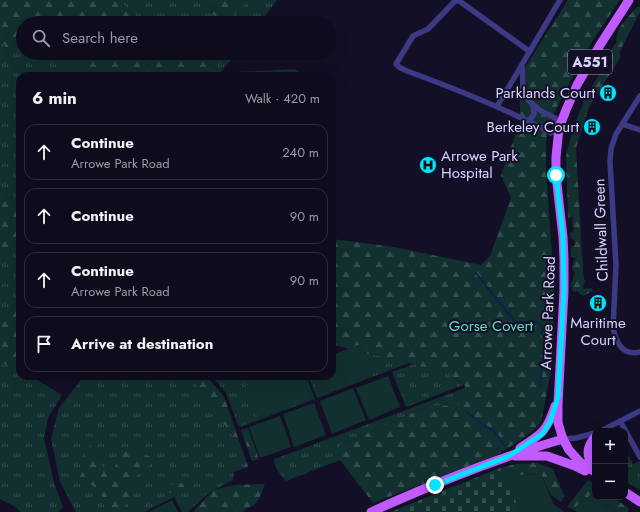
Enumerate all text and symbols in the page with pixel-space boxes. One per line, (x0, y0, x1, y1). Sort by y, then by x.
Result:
search box (16, 16, 336, 60)
icon: search (30, 27, 52, 49)
text: Search here (62, 27, 138, 49)
road number: A551 (568, 50, 612, 74)
place label: Parklands Court (496, 82, 595, 104)
building icon: Parklands Court (598, 83, 618, 103)
text: 6 min (32, 86, 77, 110)
text: Walk · 420 m (245, 89, 320, 108)
place label: Berkeley Court (487, 116, 579, 138)
building icon: Berkeley Court (582, 117, 602, 137)
text: Continue (71, 132, 134, 154)
icon: ahead (33, 141, 55, 163)
text: 240 m (282, 143, 319, 162)
place label: Arrowe Park Hospital (441, 145, 518, 184)
text: Arrowe Park Road (71, 154, 170, 173)
hospital icon: Arrowe Park Hospital (418, 155, 438, 175)
route start (547, 166, 565, 184)
street label: Childwall Green (588, 178, 614, 282)
icon: ahead (33, 205, 55, 227)
text: Continue (71, 205, 134, 227)
text: 90 m (290, 207, 319, 226)
street label: Arrowe Park Road (535, 256, 561, 370)
text: Continue (71, 260, 134, 282)
icon: ahead (33, 269, 55, 291)
text: 90 m (290, 271, 319, 290)
text: Arrowe Park Road (71, 282, 170, 301)
building icon: Maritime Court (588, 293, 608, 313)
place label: Maritime Court (570, 312, 626, 351)
park label: Gorse Covert (449, 315, 534, 337)
icon: arrive (33, 333, 55, 355)
text: Arrive at destination (71, 333, 213, 355)
map controls (592, 428, 628, 500)
button: + (592, 428, 628, 464)
button: − (592, 464, 628, 500)
route end (426, 476, 444, 494)

